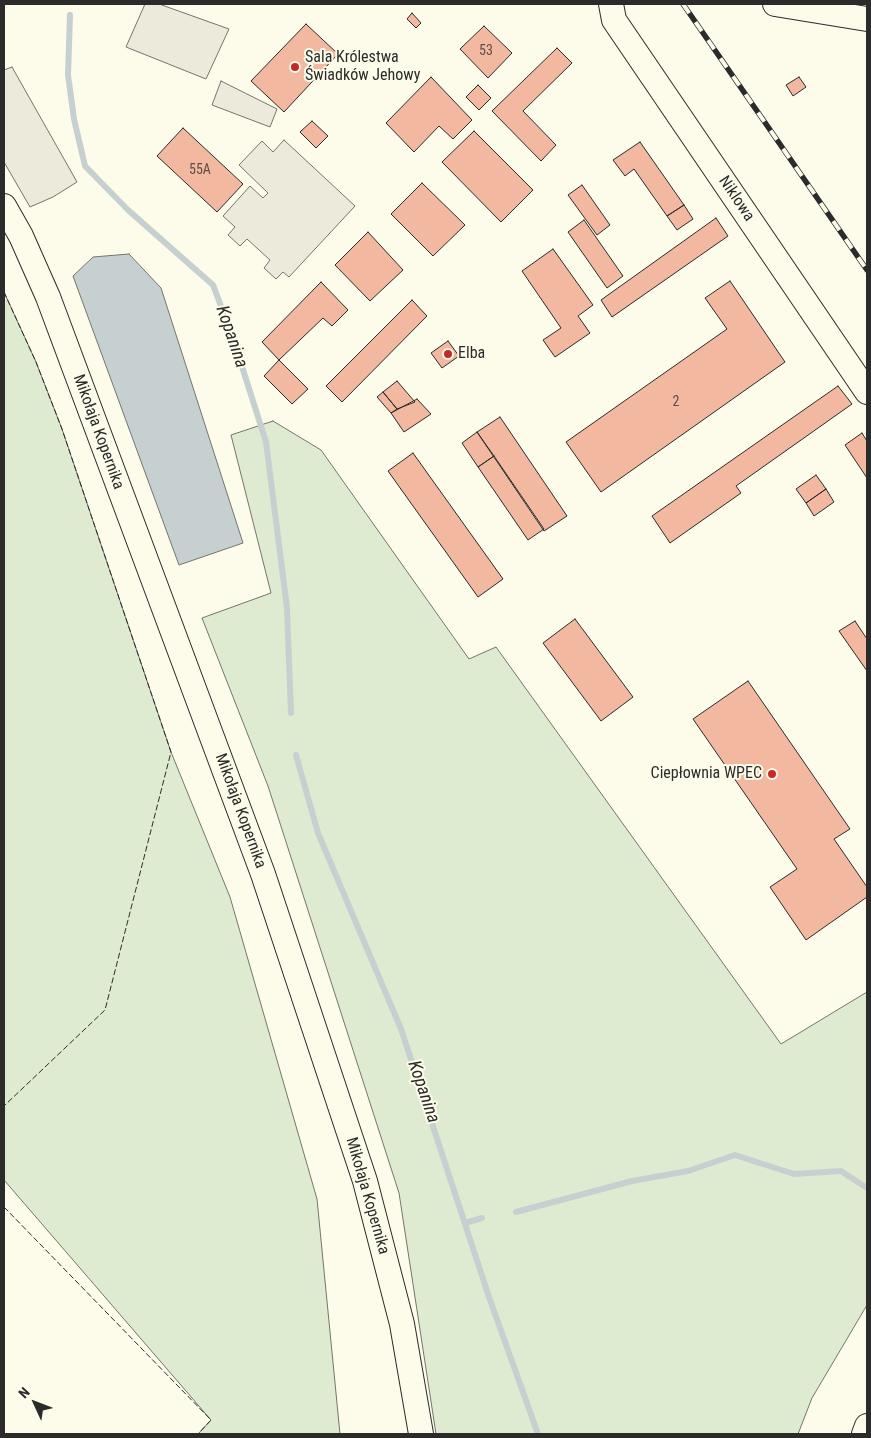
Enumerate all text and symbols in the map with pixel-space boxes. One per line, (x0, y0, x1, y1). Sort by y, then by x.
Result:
house number: 53 (479, 43, 493, 59)
place label: Sala Królestwa Świadków Jehowy (305, 48, 420, 86)
marker: Sala Królestwa Świadków Jehowy (289, 61, 301, 73)
house number: 55A (189, 162, 211, 178)
street label: Niklowa (714, 173, 758, 225)
water label: Kopanina (210, 303, 252, 371)
place label: Elba (458, 344, 485, 364)
marker: Elba (442, 348, 454, 360)
street label: Mikołaja Kopernika (68, 372, 128, 492)
house number: 2 (673, 394, 679, 410)
street label: Mikołaja Kopernika (210, 751, 270, 871)
place label: Ciepłownia WPEC (651, 764, 762, 784)
marker: Ciepłownia WPEC (766, 768, 778, 780)
water label: Kopanina (402, 1058, 444, 1126)
street label: Mikołaja Kopernika (341, 1135, 393, 1257)
north arrow (10, 1378, 60, 1428)
text: N (15, 1384, 33, 1401)

